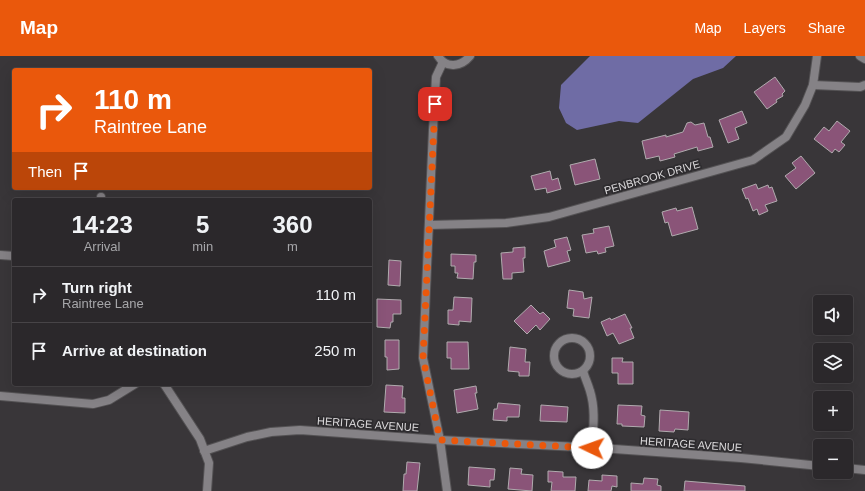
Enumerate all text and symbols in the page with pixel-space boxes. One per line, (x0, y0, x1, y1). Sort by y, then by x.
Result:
text: Map (20, 17, 58, 38)
text: Map (694, 20, 722, 36)
text: Layers (744, 20, 786, 36)
text: Share (808, 20, 845, 36)
icon: right (28, 84, 80, 136)
text: 110 m (94, 84, 172, 115)
pin (418, 87, 452, 121)
icon: arrive (424, 93, 446, 115)
text: Raintree Lane (94, 117, 207, 137)
street label: PENBROOK DRIVE (603, 158, 701, 196)
icon: arrive (70, 160, 92, 182)
text: Then (28, 163, 62, 180)
text: 14:23 (71, 211, 133, 238)
text: 5 (196, 211, 209, 238)
text: 360 (273, 211, 313, 238)
text: Arrival (84, 239, 121, 254)
text: min (192, 239, 213, 254)
text: m (287, 239, 298, 254)
text: Turn right (62, 279, 132, 296)
icon: right (28, 284, 50, 306)
text: 110 m (315, 286, 356, 303)
map controls (813, 295, 853, 479)
button: sound (813, 295, 853, 335)
text: Raintree Lane (62, 296, 144, 311)
icon: arrive (28, 340, 50, 362)
text: Arrive at destination (62, 342, 207, 359)
text: 250 m (314, 342, 356, 359)
button: layers (813, 343, 853, 383)
button: + (813, 391, 853, 431)
street label: HERITAGE AVENUE (317, 414, 419, 434)
position arrow (571, 427, 613, 469)
street label: HERITAGE AVENUE (640, 434, 742, 454)
button: − (813, 439, 853, 479)

